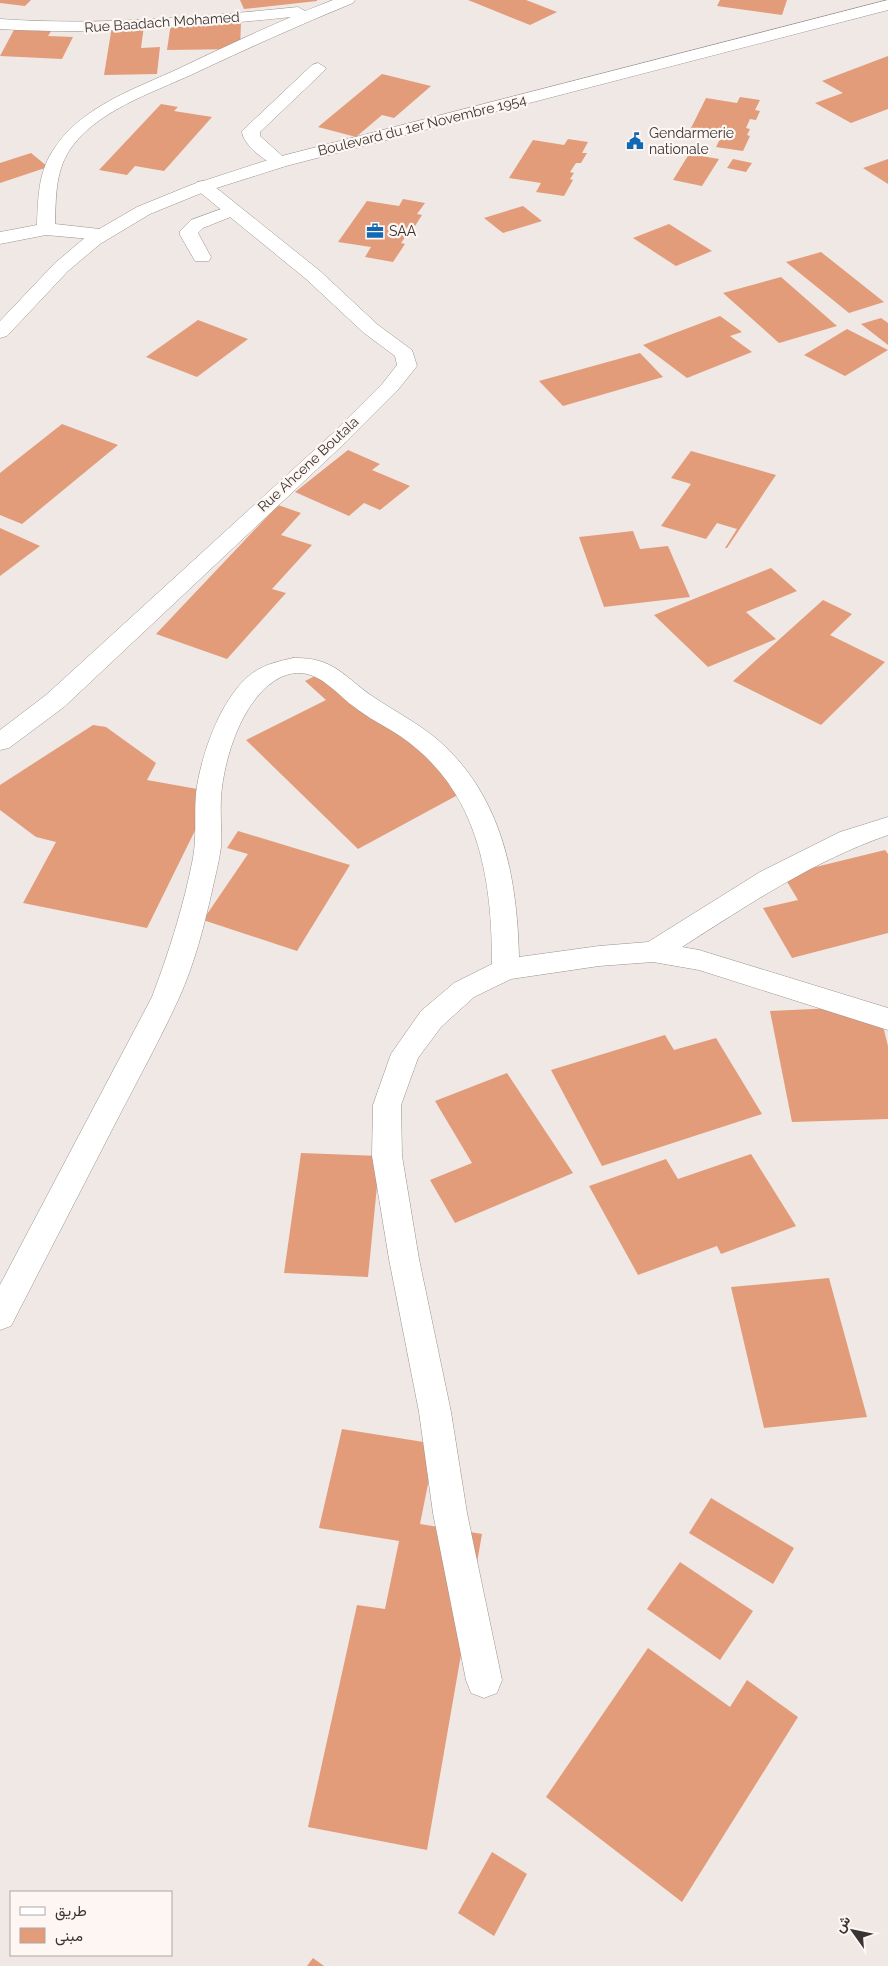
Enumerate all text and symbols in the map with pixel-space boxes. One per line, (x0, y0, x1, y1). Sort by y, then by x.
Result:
street label: Rue Baadach Mohamed (84, 9, 240, 35)
street label: Boulevard du 1er Novembre 1954 (316, 91, 528, 159)
place label: Gendarmerie nationale (649, 125, 734, 157)
public building icon: Gendarmerie nationale (625, 131, 645, 151)
office icon: SAA (365, 221, 385, 241)
place label: SAA (389, 223, 417, 239)
street label: Rue Ahcene Boutala (254, 413, 362, 515)
legend (10, 1891, 172, 1956)
text: طريق (55, 1902, 87, 1921)
north arrow (828, 1906, 878, 1956)
text: ش (831, 1912, 854, 1936)
text: مبنى (55, 1927, 83, 1946)

